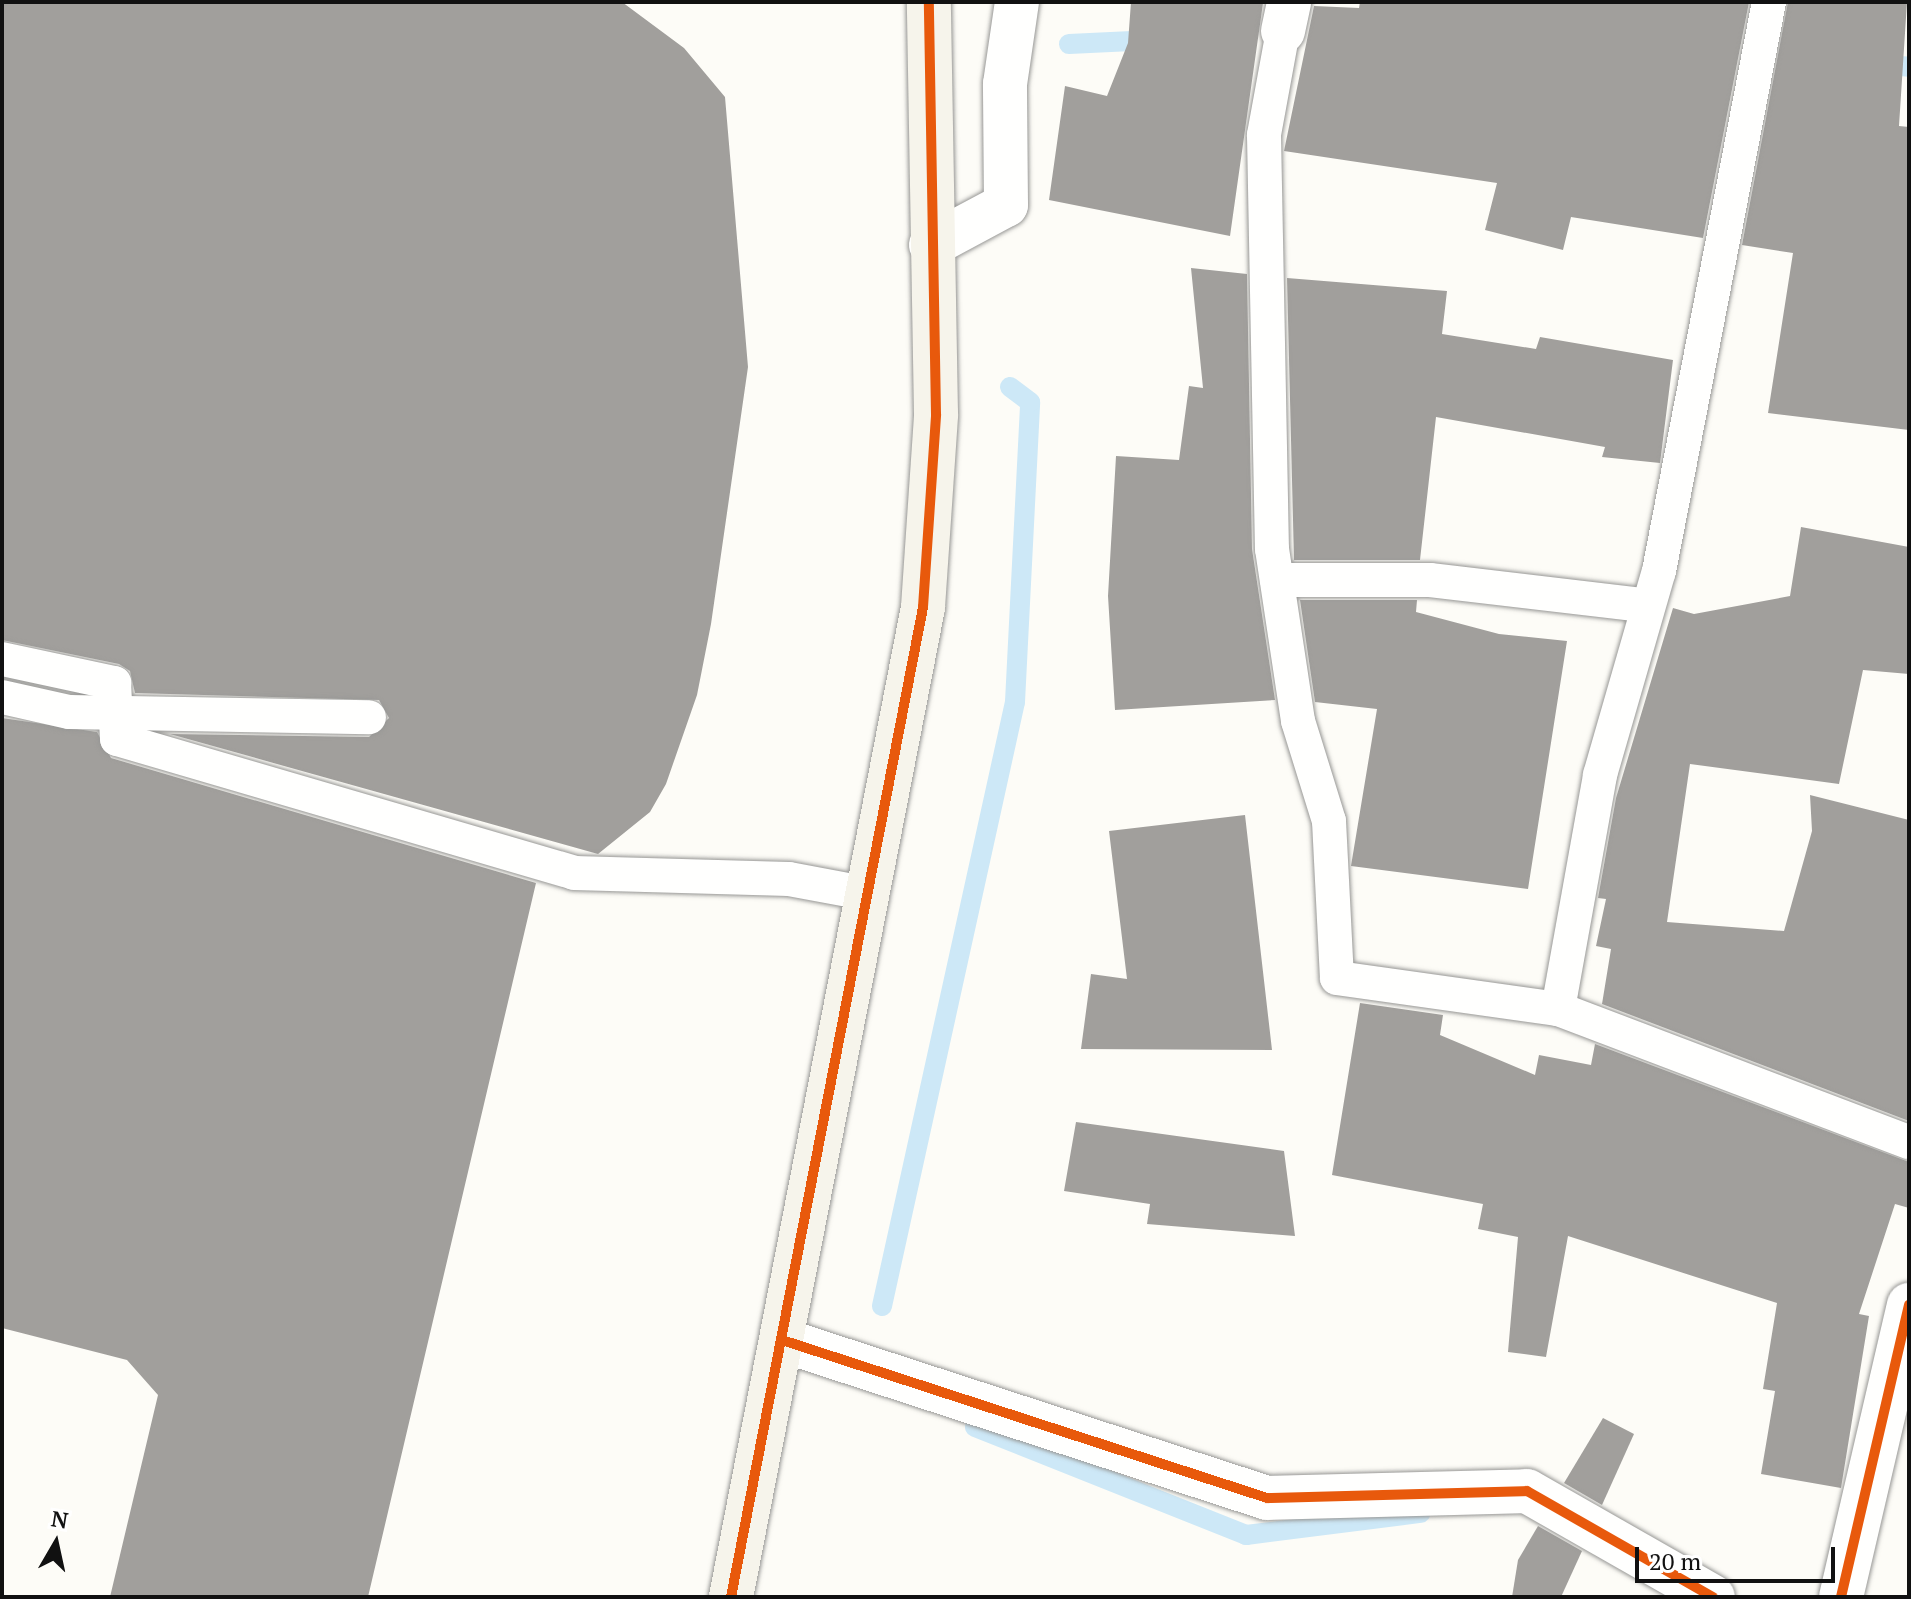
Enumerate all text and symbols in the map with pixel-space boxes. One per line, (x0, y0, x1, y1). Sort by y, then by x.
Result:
north arrow (16, 1503, 96, 1583)
text: N (49, 1503, 70, 1534)
scale bar (1639, 1531, 1839, 1581)
text: 20 m (1649, 1545, 1701, 1577)

